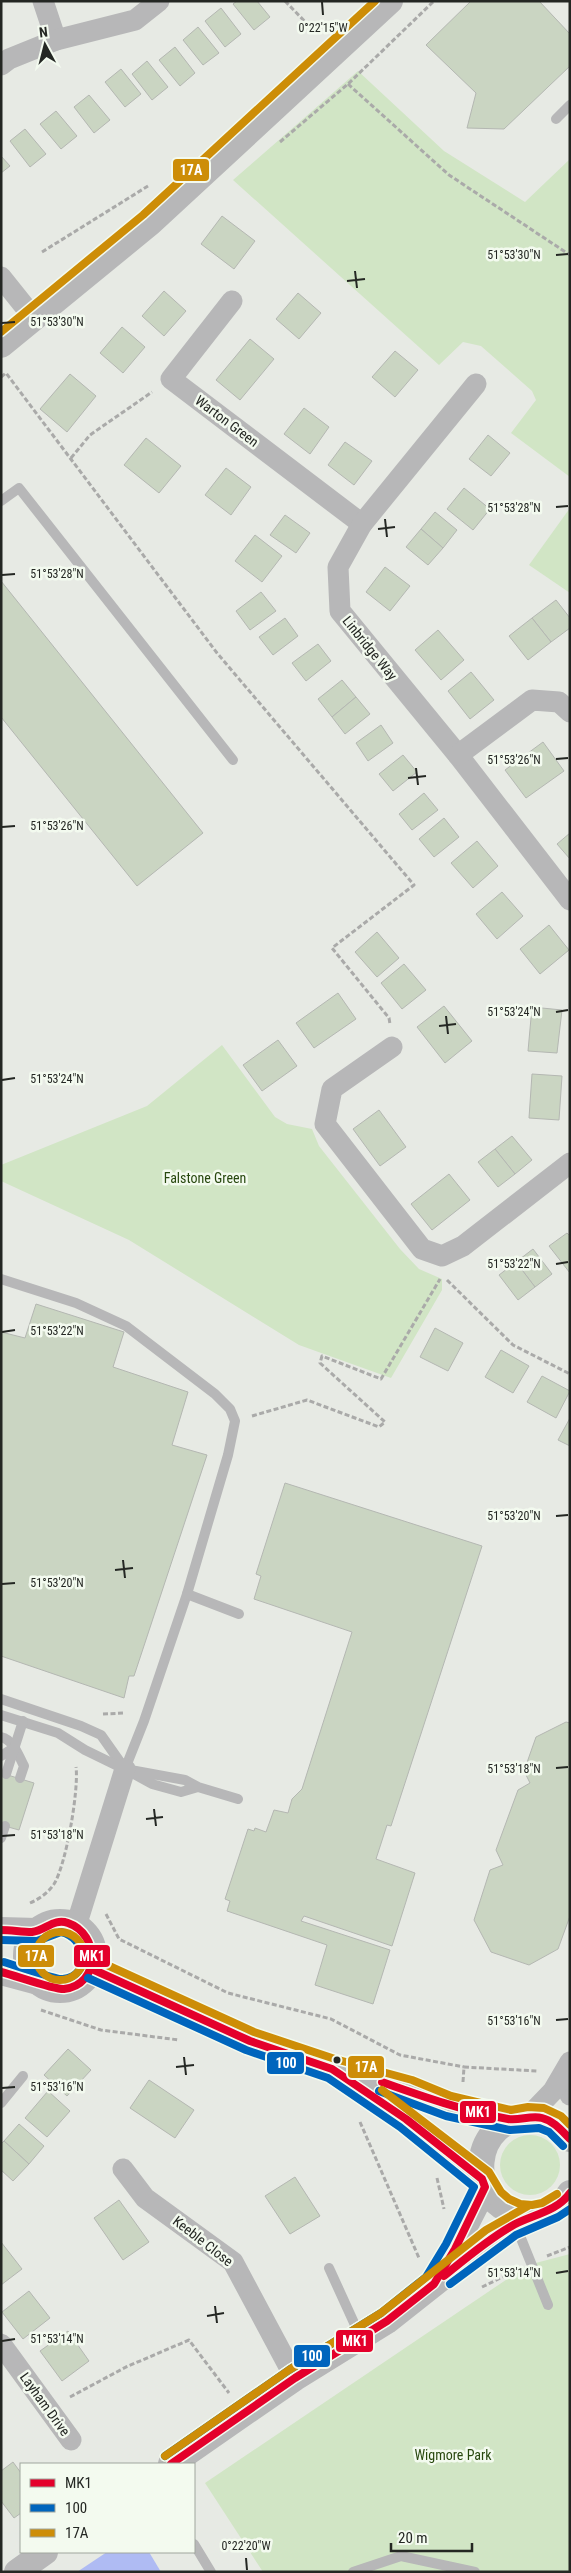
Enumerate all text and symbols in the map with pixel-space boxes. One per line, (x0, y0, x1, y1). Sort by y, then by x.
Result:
north arrow (20, 20, 70, 70)
text: 0°22'15"W (298, 21, 348, 35)
text: N (38, 24, 49, 41)
line badge: 17A (172, 158, 210, 182)
text: 17A (180, 162, 203, 178)
text: 51°53'30"N (487, 248, 541, 262)
text: 51°53'30"N (30, 315, 84, 329)
street label: Warton Green (192, 392, 262, 450)
text: 51°53'28"N (487, 501, 541, 515)
text: 51°53'28"N (30, 567, 84, 581)
street label: Linbridge Way (339, 613, 401, 683)
text: 51°53'26"N (487, 753, 541, 767)
text: 51°53'26"N (30, 819, 84, 833)
text: 51°53'24"N (487, 1005, 541, 1019)
text: 51°53'24"N (30, 1072, 84, 1086)
park label: Falstone Green (164, 1170, 246, 1186)
text: 51°53'22"N (487, 1257, 541, 1271)
text: 51°53'22"N (30, 1324, 84, 1338)
text: 51°53'20"N (487, 1509, 541, 1523)
text: 51°53'20"N (30, 1576, 84, 1590)
text: 51°53'18"N (487, 1762, 541, 1776)
text: 51°53'18"N (30, 1828, 84, 1842)
line badge: 17A (17, 1944, 55, 1968)
line badge: MK1 (73, 1944, 111, 1968)
text: 17A (25, 1948, 48, 1964)
text: MK1 (79, 1948, 105, 1964)
text: 51°53'16"N (487, 2014, 541, 2028)
line badge: 100 (266, 2051, 305, 2075)
text: 100 (275, 2055, 297, 2071)
unlabelled marker (332, 2055, 342, 2065)
line badge: 17A (347, 2055, 385, 2079)
text: 17A (355, 2059, 378, 2075)
text: 51°53'16"N (30, 2080, 84, 2094)
line badge: MK1 (459, 2100, 497, 2124)
text: MK1 (465, 2104, 491, 2120)
street label: Keeble Close (170, 2213, 236, 2270)
text: 51°53'14"N (487, 2266, 541, 2280)
line badge: MK1 (335, 2329, 374, 2353)
text: 51°53'14"N (30, 2332, 84, 2346)
text: MK1 (342, 2333, 368, 2349)
line badge: 100 (293, 2344, 331, 2368)
text: 100 (301, 2348, 323, 2364)
street label: Layham Drive (17, 2369, 74, 2439)
park label: Wigmore Park (414, 2447, 492, 2463)
legend (20, 2463, 195, 2553)
text: MK1 (65, 2474, 92, 2492)
text: 100 (65, 2499, 87, 2517)
scale bar (391, 2520, 472, 2552)
text: 17A (65, 2524, 89, 2542)
text: 20 m (398, 2529, 428, 2547)
text: 0°22'20"W (221, 2539, 271, 2553)

